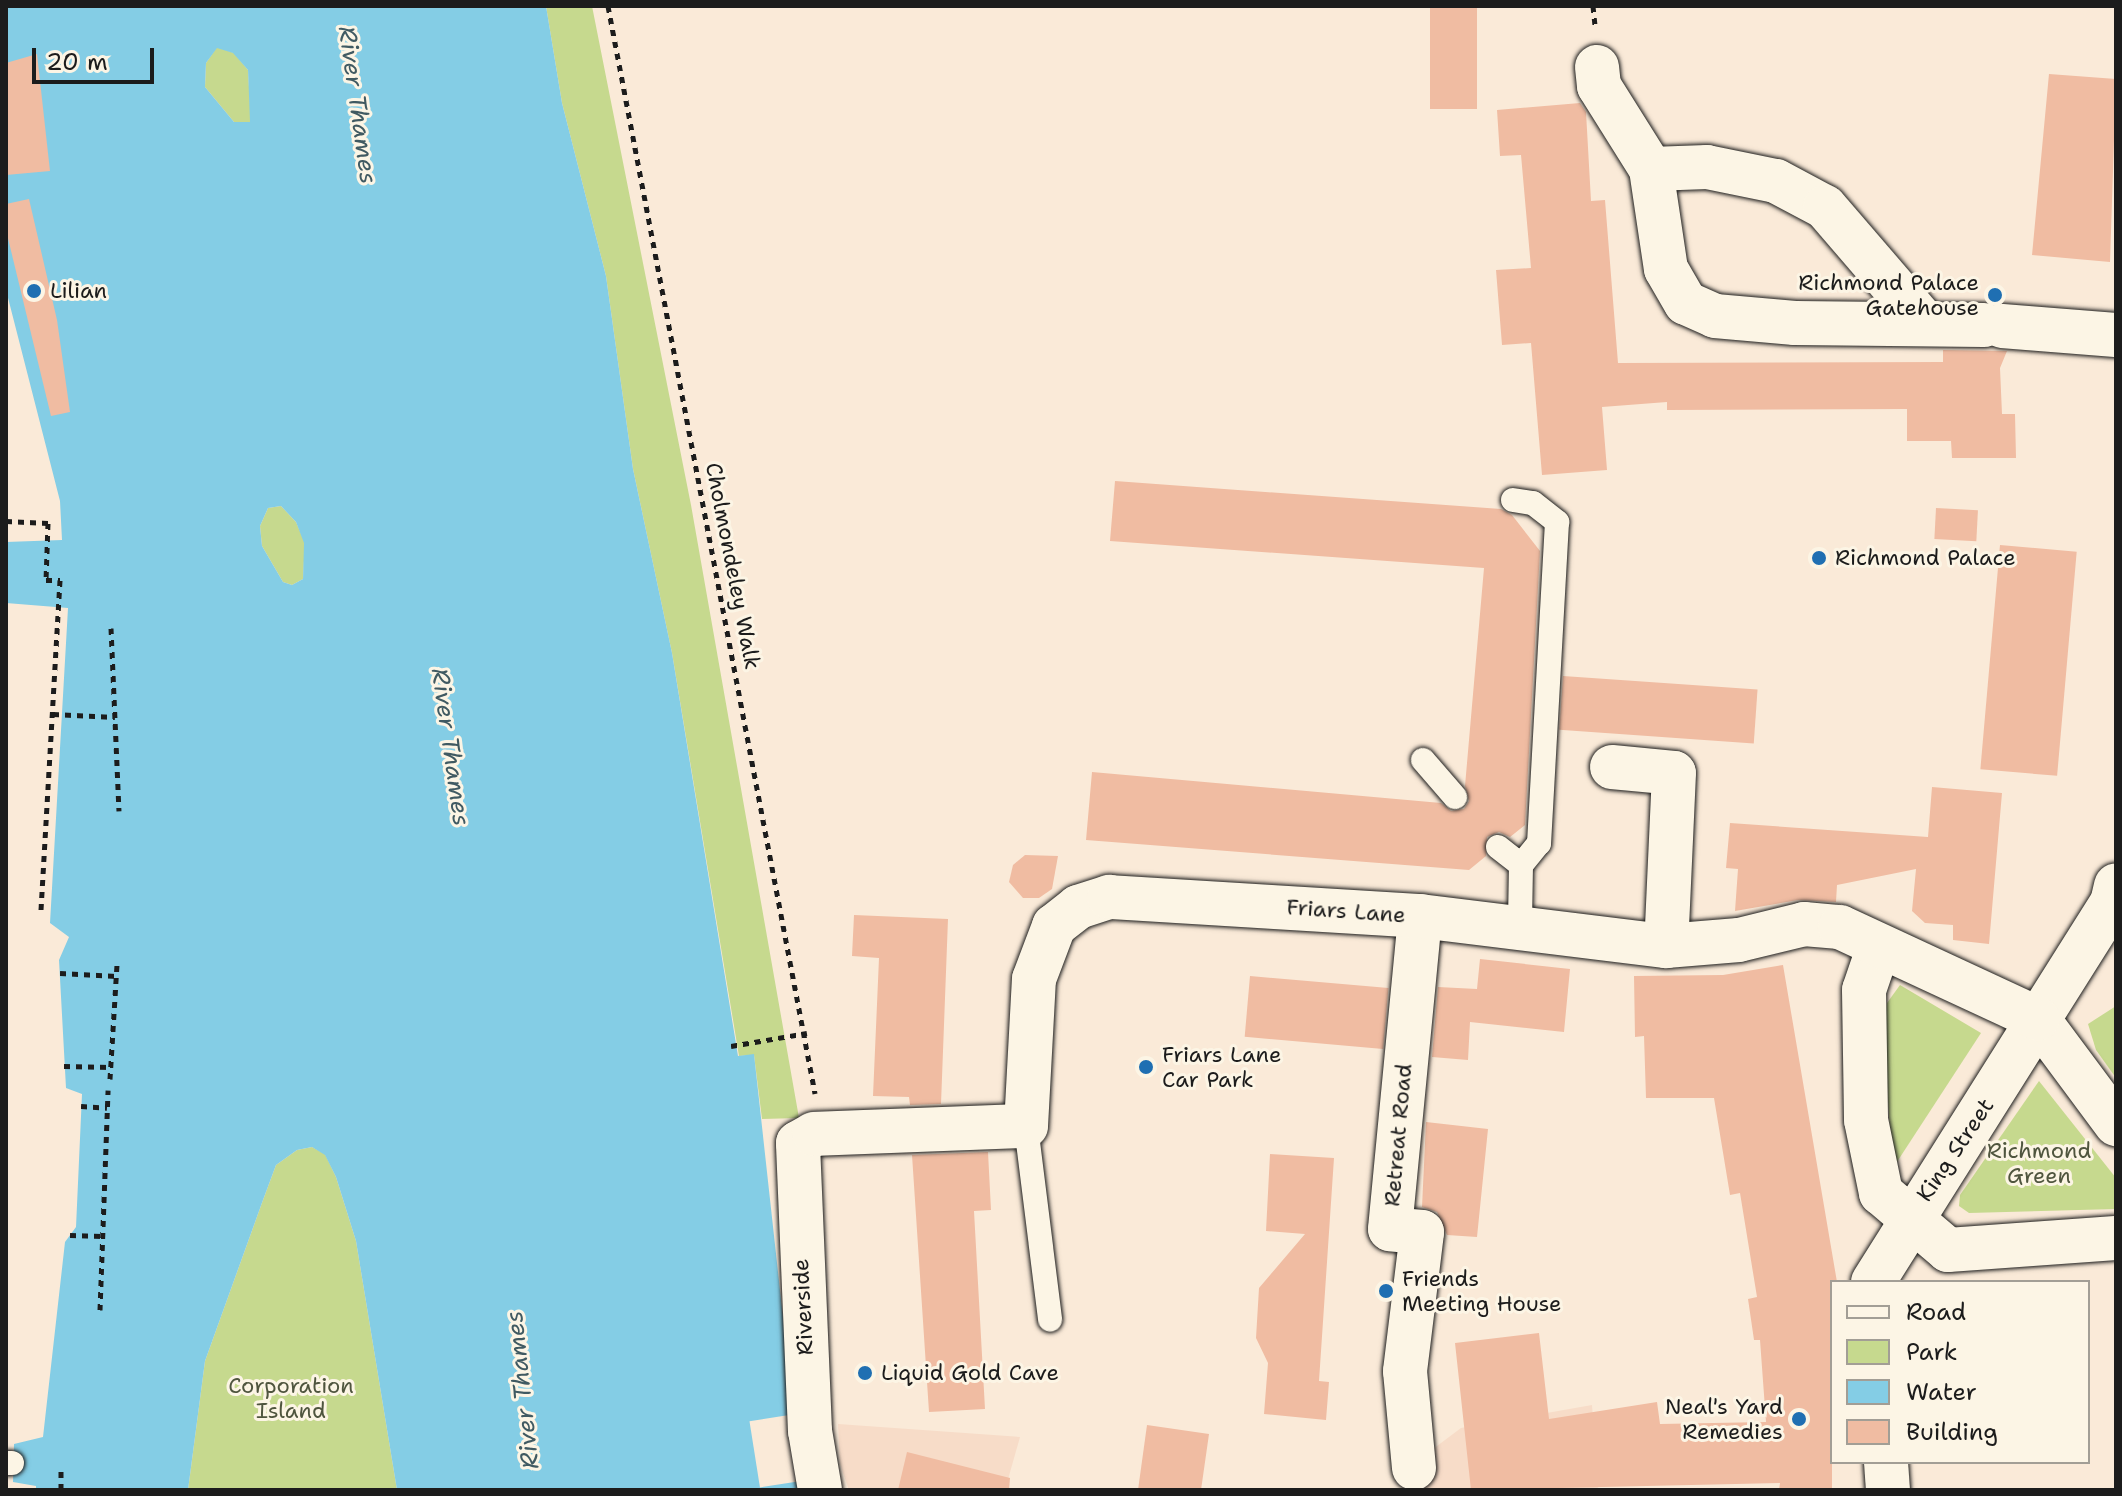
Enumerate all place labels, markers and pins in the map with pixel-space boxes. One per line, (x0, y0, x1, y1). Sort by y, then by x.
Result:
place label: Richmond Palace Gatehouse (1798, 269, 1979, 320)
place label: Lilian (50, 278, 107, 304)
marker: Lilian (25, 282, 43, 300)
marker: Richmond Palace Gatehouse (1986, 286, 2004, 304)
place label: Richmond Palace (1835, 545, 2016, 571)
marker: Richmond Palace (1810, 549, 1828, 567)
place label: Friars Lane Car Park (1162, 1041, 1281, 1092)
marker: Friars Lane Car Park (1137, 1058, 1155, 1076)
place label: Friends Meeting House (1402, 1265, 1561, 1316)
marker: Friends Meeting House (1377, 1282, 1395, 1300)
place label: Liquid Gold Cave (881, 1360, 1059, 1386)
marker: Liquid Gold Cave (856, 1364, 874, 1382)
place label: Neal's Yard Remedies (1665, 1393, 1783, 1444)
marker: Neal's Yard Remedies (1790, 1410, 1808, 1428)

